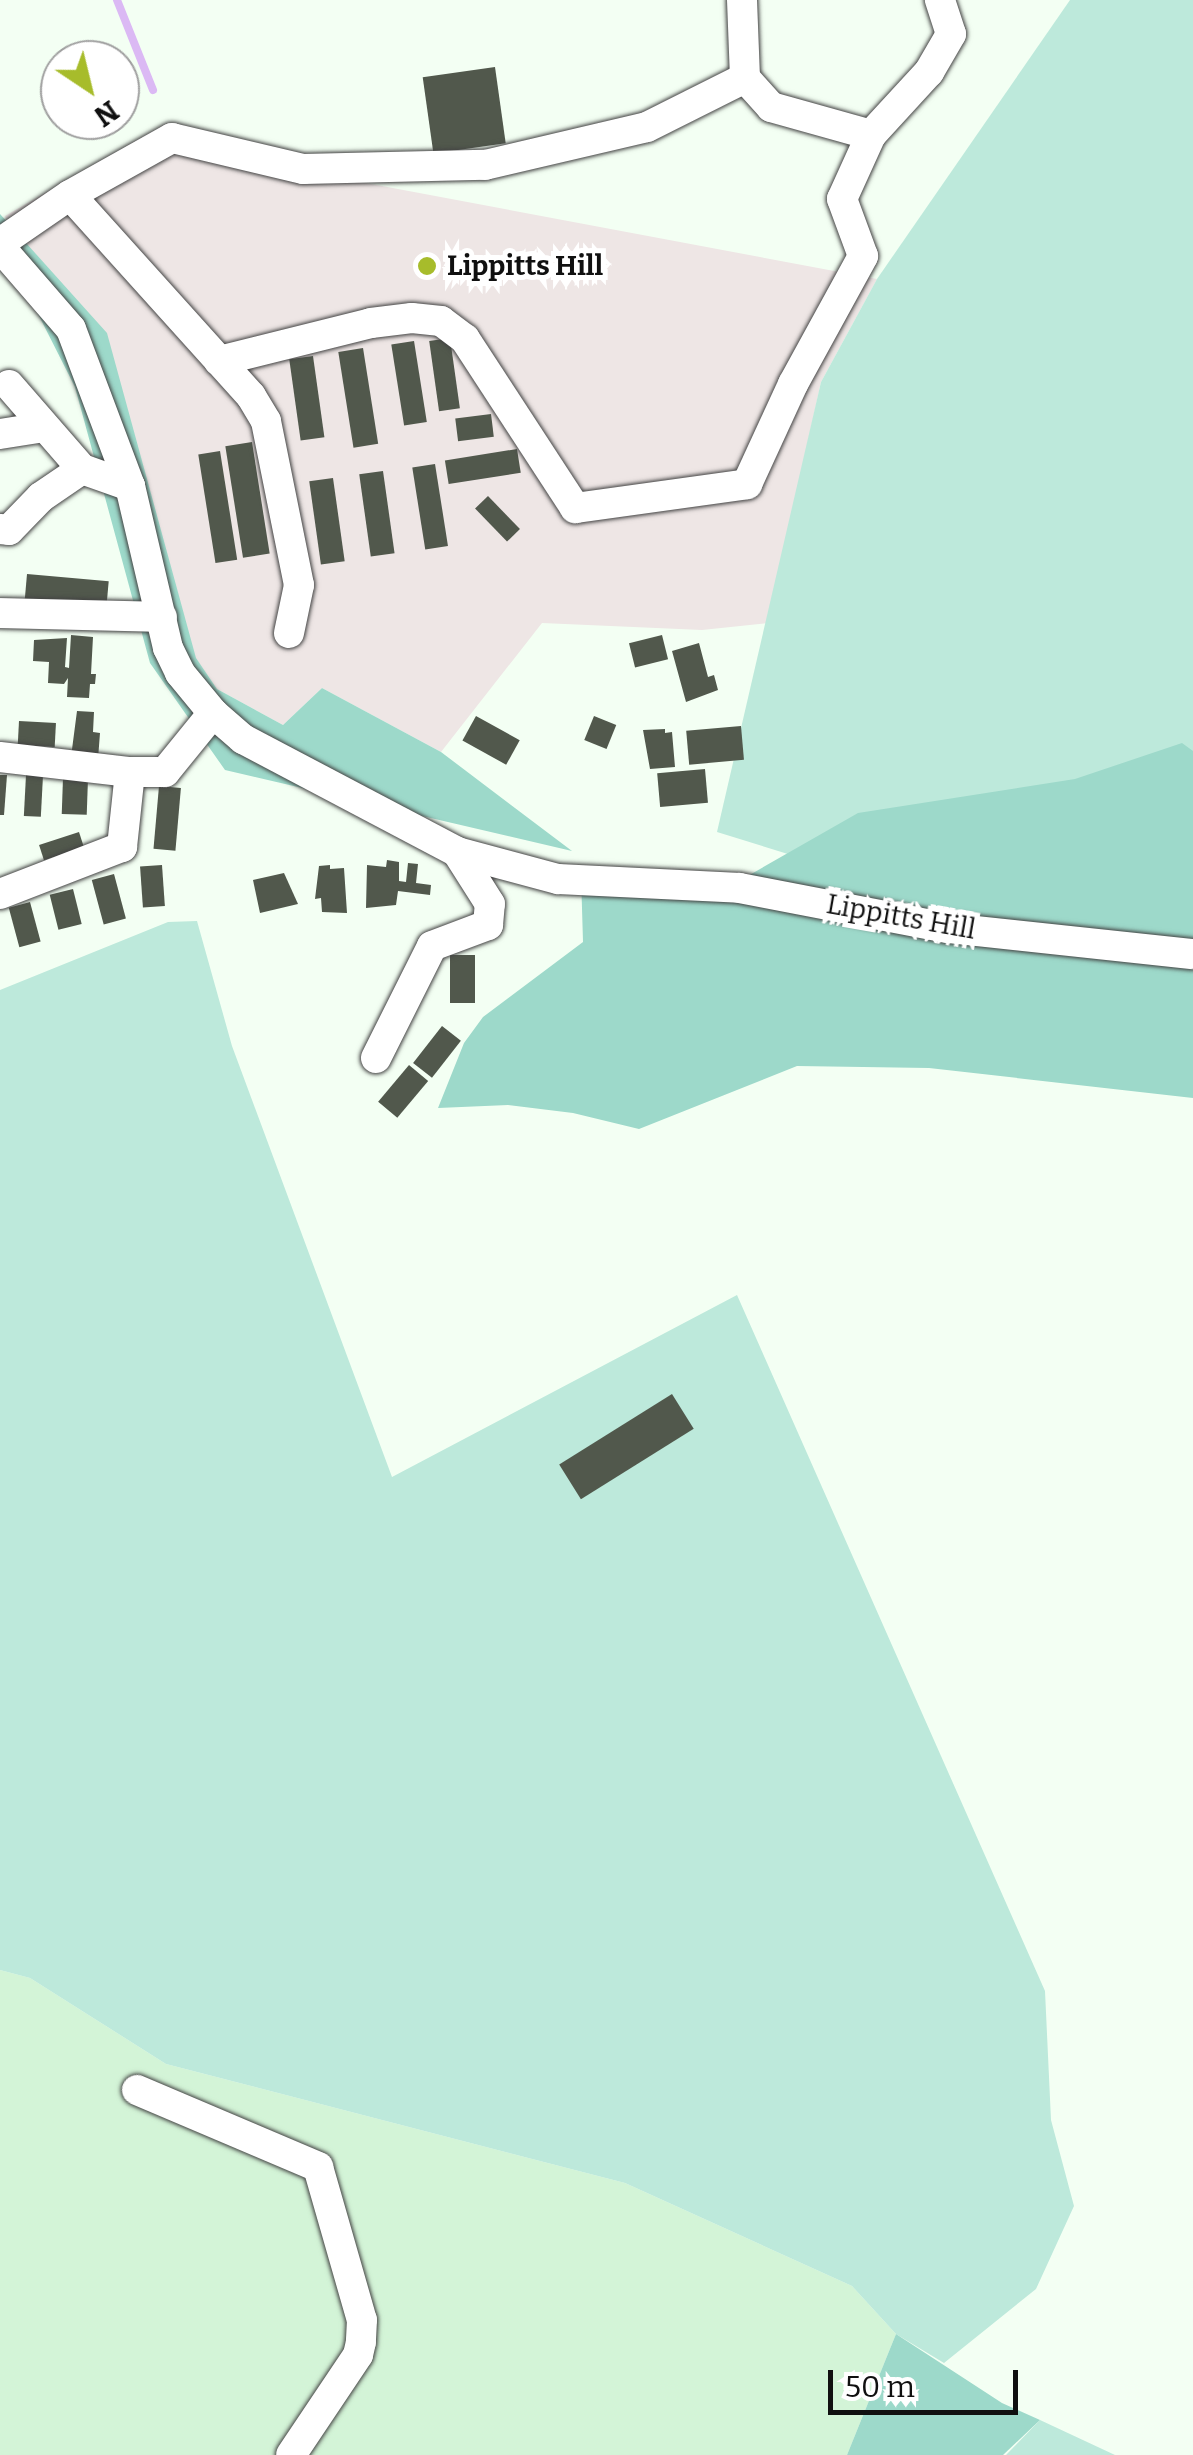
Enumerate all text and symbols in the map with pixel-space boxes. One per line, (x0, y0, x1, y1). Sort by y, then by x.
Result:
north arrow (40, 40, 140, 140)
text: N (88, 94, 125, 133)
place label: Lippitts Hill (447, 249, 603, 283)
marker: Lippitts Hill (416, 255, 438, 277)
street label: Lippitts Hill (824, 887, 978, 947)
scale bar (833, 2350, 1023, 2412)
text: 50 m (845, 2369, 915, 2405)

